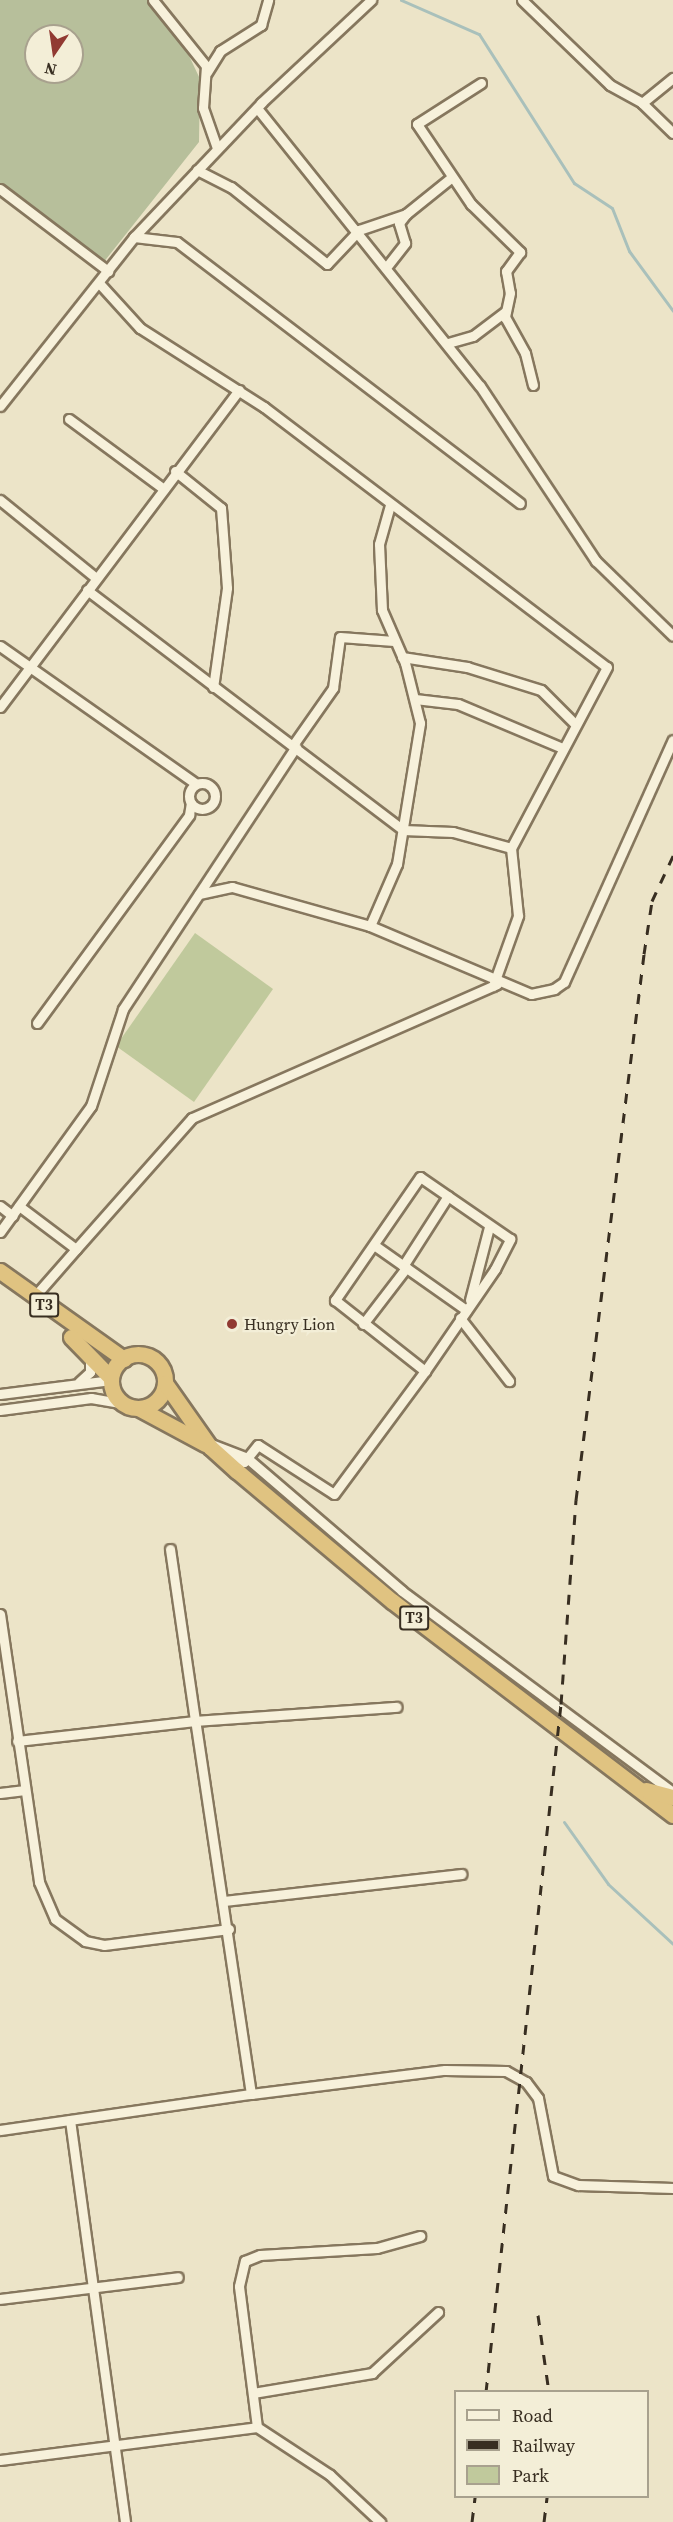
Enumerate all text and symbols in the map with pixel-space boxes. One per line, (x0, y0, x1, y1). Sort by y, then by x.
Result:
north arrow (24, 24, 84, 84)
text: N (42, 58, 59, 82)
road number: T3 (29, 1293, 59, 1317)
place label: Hungry Lion (244, 1314, 335, 1334)
marker: Hungry Lion (225, 1317, 239, 1331)
road number: T3 (399, 1606, 429, 1630)
legend (454, 2390, 649, 2498)
text: Road (512, 2403, 553, 2428)
text: Railway (512, 2433, 575, 2458)
text: Park (512, 2463, 549, 2488)

